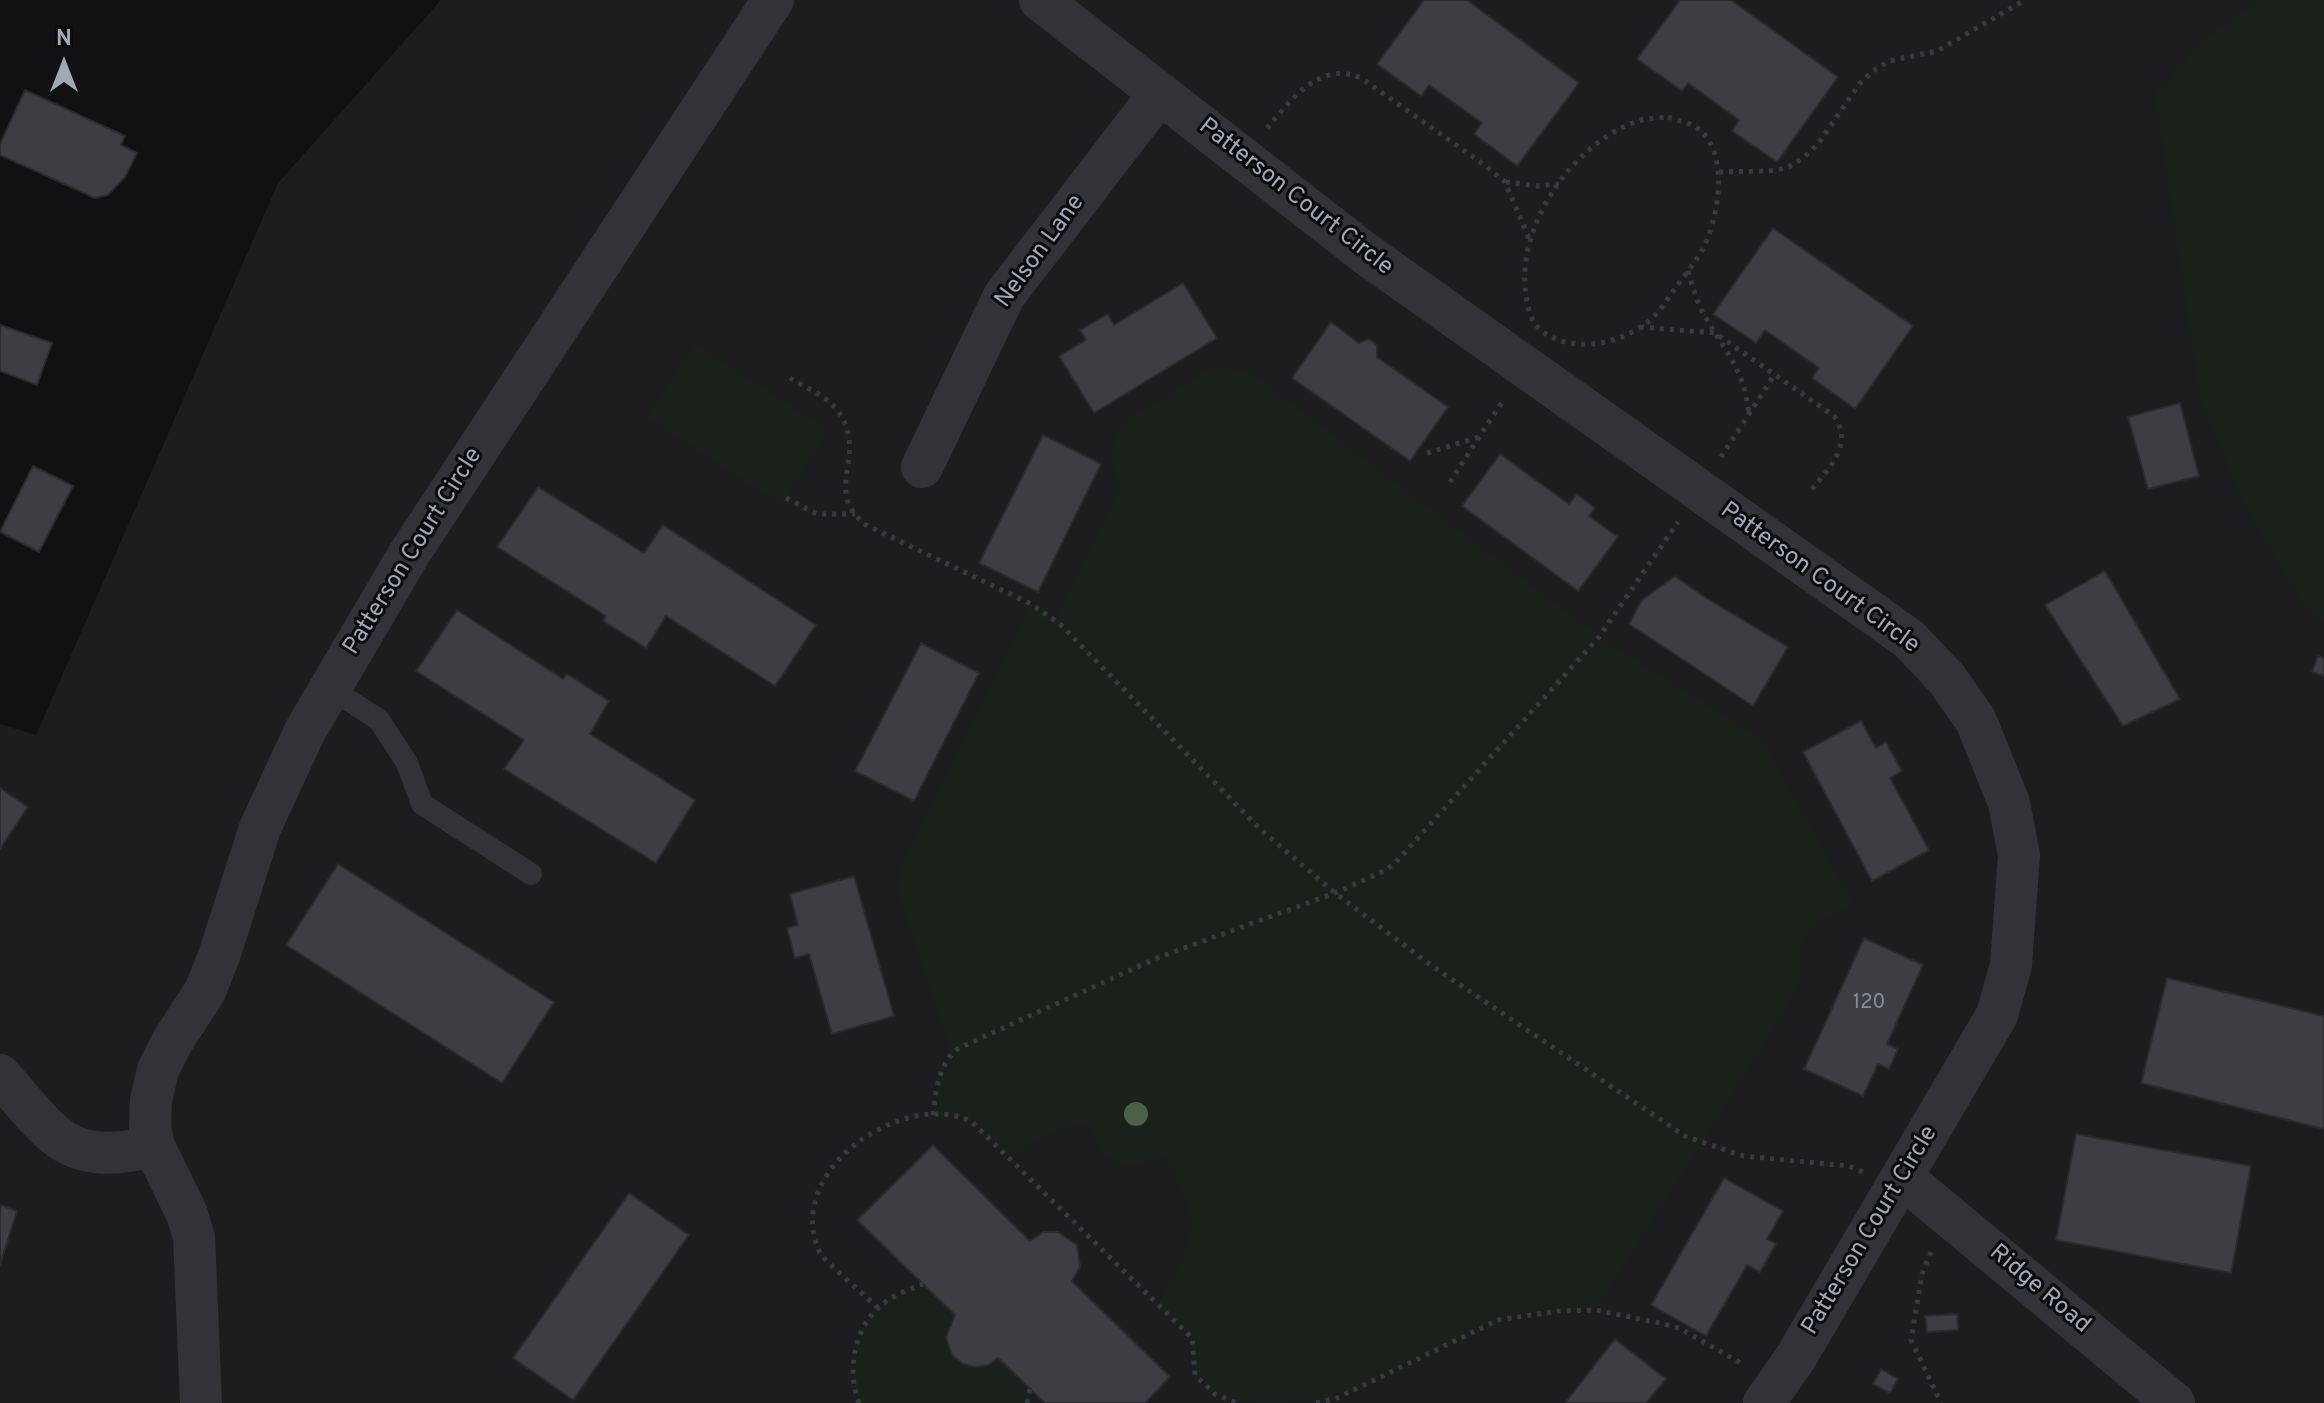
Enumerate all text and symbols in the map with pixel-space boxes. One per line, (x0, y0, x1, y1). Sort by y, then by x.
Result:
north arrow (24, 24, 104, 104)
text: N (56, 26, 72, 53)
street label: Patterson Court Circle (1192, 113, 1398, 283)
street label: Nelson Lane (990, 190, 1092, 314)
street label: Patterson Court Circle (339, 443, 489, 661)
street label: Patterson Court Circle (1714, 497, 1924, 661)
house number: 120 (1853, 992, 1885, 1016)
street label: Patterson Court Circle (1797, 1121, 1945, 1341)
street label: Ridge Road (1983, 1239, 2095, 1341)

